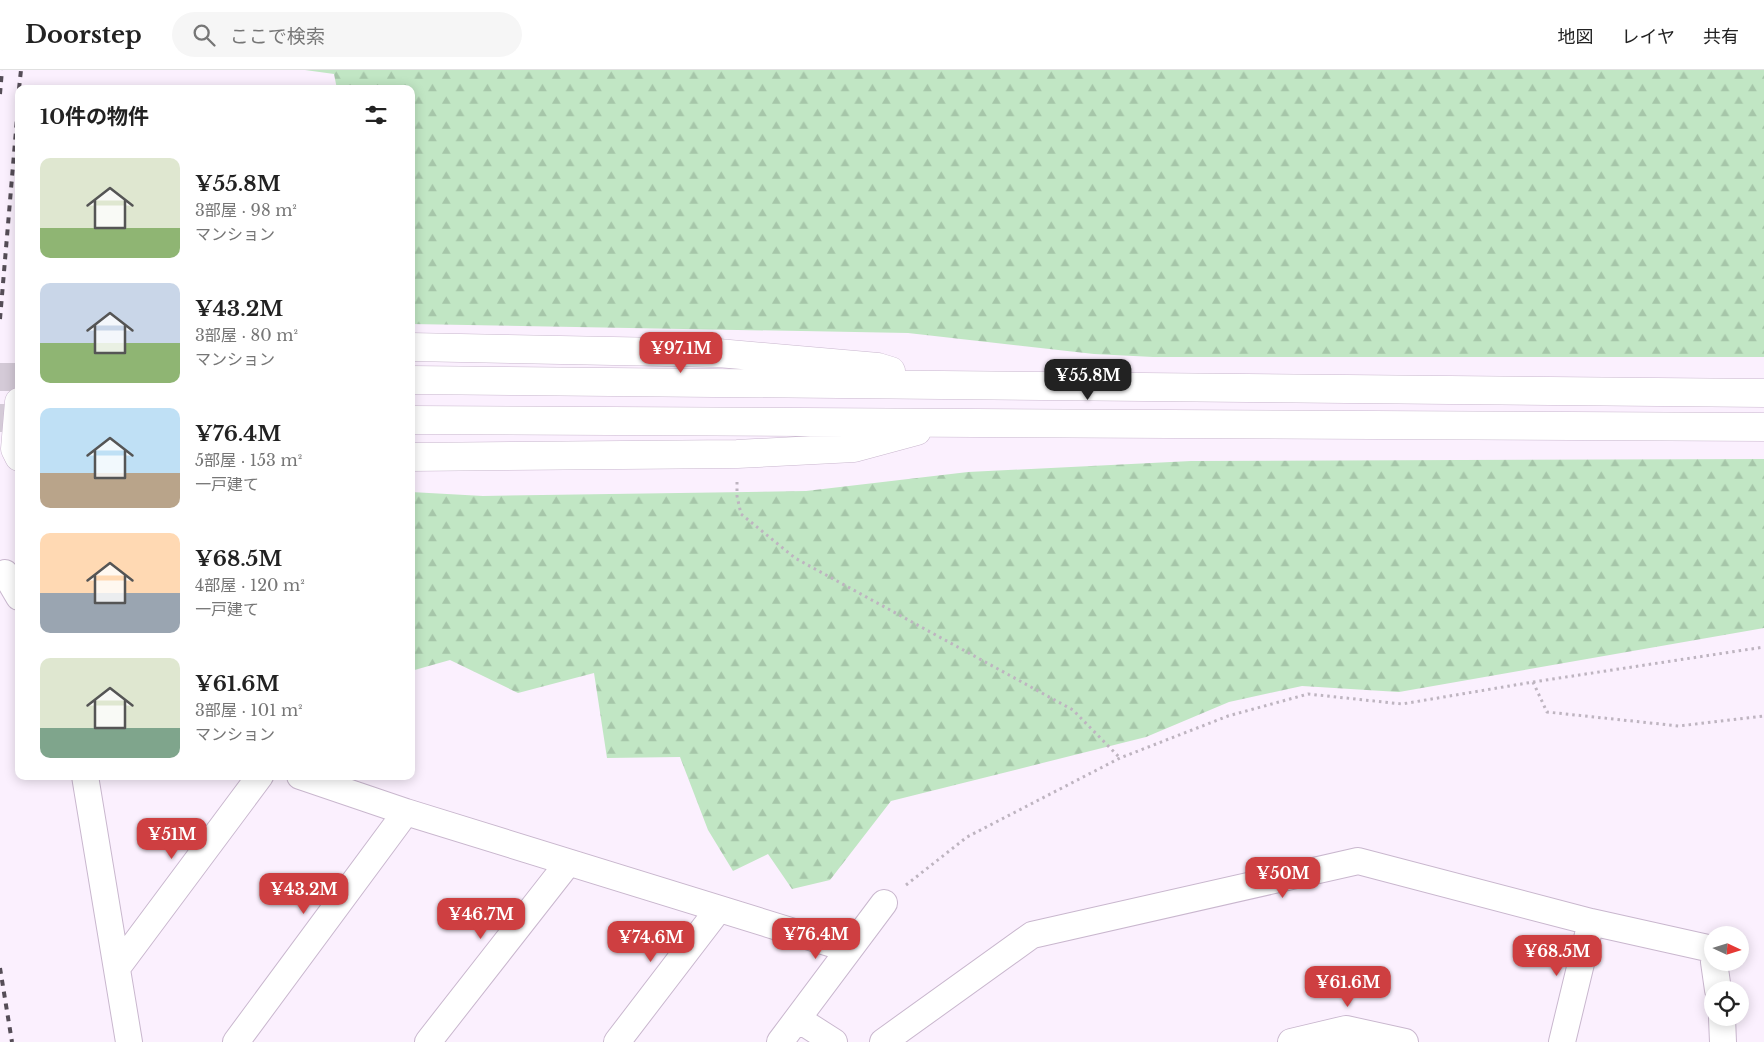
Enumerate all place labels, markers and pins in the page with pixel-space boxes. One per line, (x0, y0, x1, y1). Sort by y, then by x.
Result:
pin: ¥97.1M (640, 332, 722, 374)
pin: ¥55.8M (1047, 358, 1129, 401)
pin: ¥51M (142, 818, 202, 860)
pin: ¥50M (1253, 856, 1313, 899)
pin: ¥43.2M (263, 872, 345, 915)
pin: ¥46.7M (440, 898, 522, 940)
pin: ¥76.4M (775, 918, 857, 960)
pin: ¥74.6M (610, 920, 692, 963)
pin: ¥68.5M (1516, 934, 1598, 977)
pin: ¥61.6M (1307, 966, 1389, 1008)

